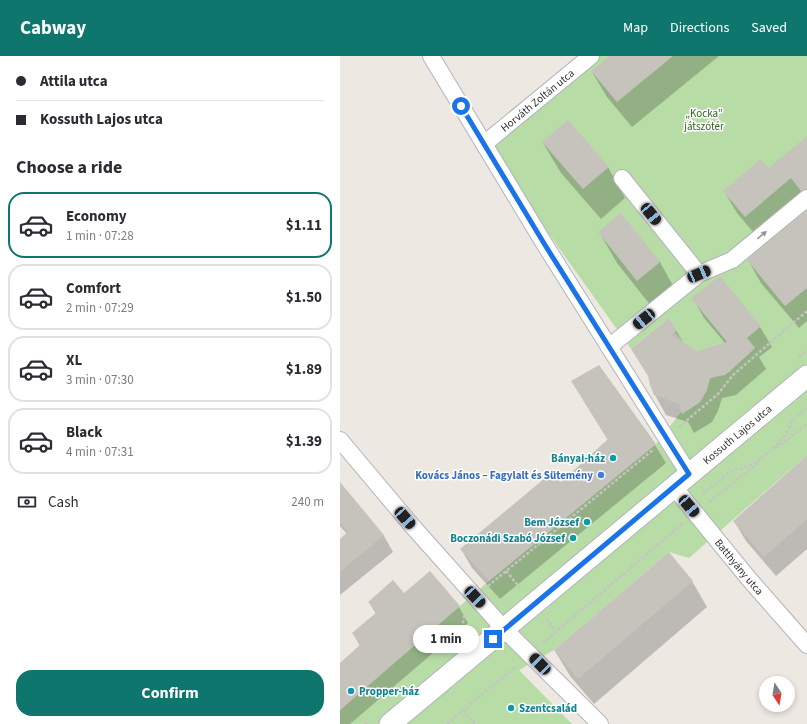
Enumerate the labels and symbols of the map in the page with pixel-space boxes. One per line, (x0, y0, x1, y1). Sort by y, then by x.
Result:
street label: Horváth Zoltán utca (498, 66, 578, 135)
route start (452, 97, 470, 115)
park label: „Kocka” játszótér (683, 106, 724, 134)
car (639, 201, 663, 227)
one-way arrow (757, 231, 768, 239)
car (686, 264, 712, 284)
car (631, 307, 657, 331)
street label: Kossuth Lajos utca (700, 402, 775, 468)
place label: Bányai-ház (551, 451, 605, 466)
marker: Bányai-ház (608, 453, 618, 463)
place label: Kovács János – Fagylalt és Sütemény (415, 468, 593, 483)
marker: Kovács János – Fagylalt és Sütemény (596, 470, 606, 480)
car (677, 493, 701, 519)
car (393, 505, 417, 531)
place label: Bem József (524, 515, 580, 530)
marker: Bem József (582, 517, 592, 527)
place label: Boczonádi Szabó József (450, 531, 566, 546)
marker: Boczonádi Szabó József (568, 533, 578, 543)
street label: Batthyány utca (711, 536, 767, 598)
car (462, 584, 488, 610)
callout: 1 min (413, 625, 479, 653)
route end (484, 630, 502, 648)
car (527, 651, 553, 677)
north arrow (759, 676, 795, 712)
place label: Propper-ház (359, 684, 419, 699)
marker: Propper-ház (346, 686, 356, 696)
place label: Szentcsalád (519, 701, 577, 716)
marker: Szentcsalád (506, 703, 516, 713)

